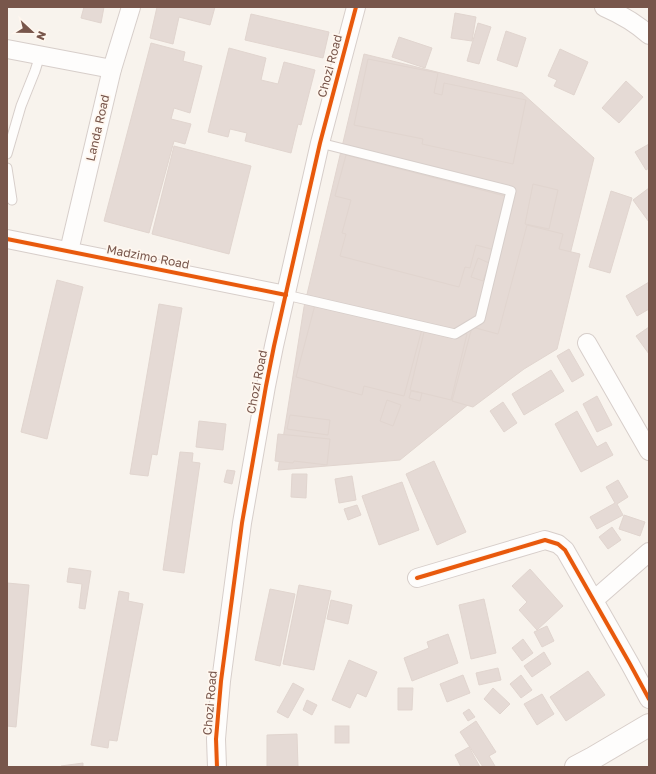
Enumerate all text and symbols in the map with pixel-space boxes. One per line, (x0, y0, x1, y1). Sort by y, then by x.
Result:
north arrow (12, 12, 52, 52)
text: N (34, 30, 49, 42)
street label: Chozi Road (314, 33, 345, 99)
street label: Landa Road (83, 93, 112, 163)
street label: Madzimo Road (105, 241, 191, 272)
street label: Chozi Road (243, 349, 270, 415)
street label: Chozi Road (199, 670, 220, 736)

